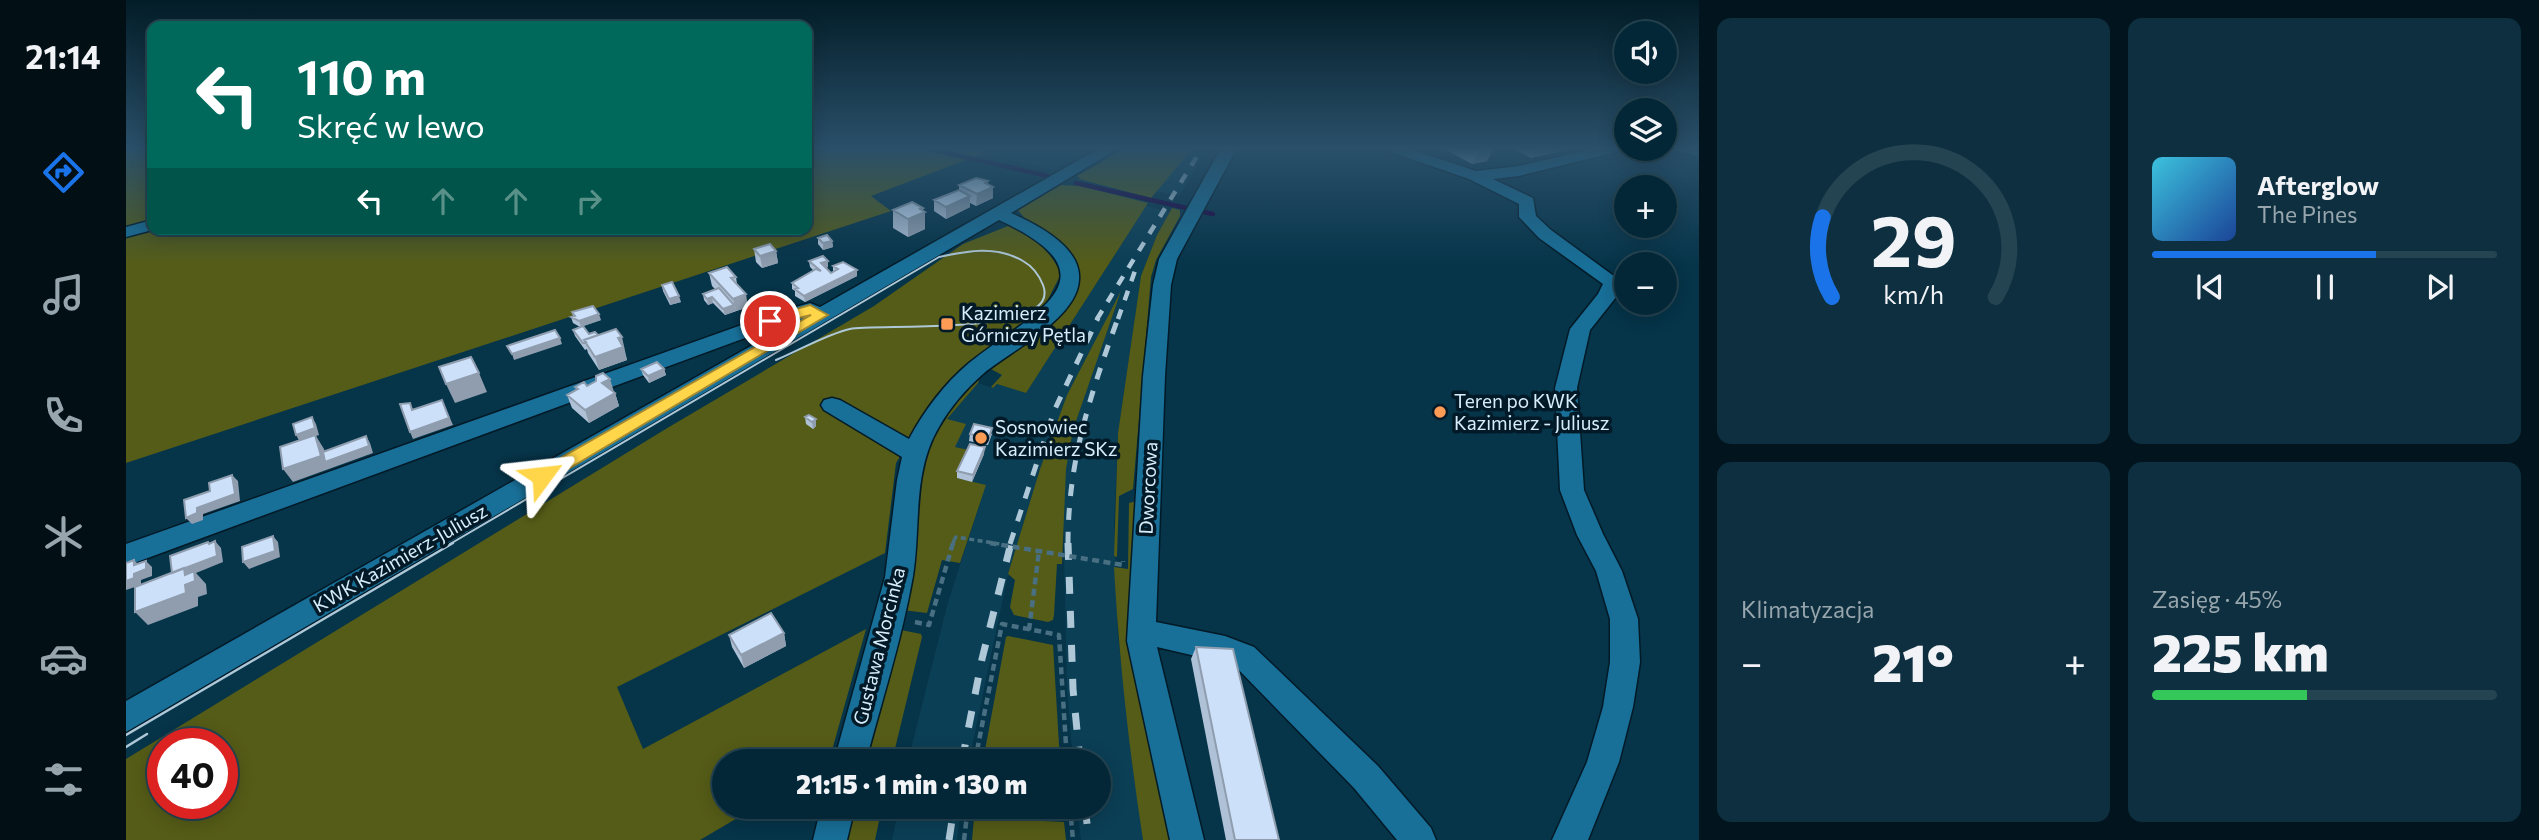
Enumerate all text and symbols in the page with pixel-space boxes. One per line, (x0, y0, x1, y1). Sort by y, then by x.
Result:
map controls (1614, 21, 1677, 315)
button: sound (1614, 21, 1677, 84)
text: 21:14 (25, 36, 101, 76)
text: 110 m (297, 45, 426, 105)
icon: left (182, 49, 273, 140)
button: layers (1614, 98, 1677, 161)
text: Skręć w lewo (297, 105, 485, 145)
icon: directions (39, 148, 88, 197)
text: Afterglow (2257, 169, 2379, 200)
button: + (1614, 175, 1677, 238)
icon: left (351, 182, 389, 220)
icon: ahead (424, 182, 462, 220)
icon: ahead (497, 182, 535, 220)
icon: right (570, 182, 608, 220)
text: 29 (1871, 194, 1956, 283)
text: The Pines (2257, 200, 2358, 228)
button: − (1614, 252, 1677, 315)
icon: previous (2191, 268, 2229, 306)
icon: pause (2306, 268, 2344, 306)
icon: next (2421, 268, 2459, 306)
icon: music (39, 270, 88, 319)
text: km/h (1883, 279, 1944, 309)
pin (740, 291, 800, 351)
place label: Kazimierz Górniczy Pętla (961, 301, 1086, 346)
icon: arrive (751, 302, 789, 340)
marker: Kazimierz Górniczy Pętla (939, 316, 955, 332)
place label: Teren po KWK Kazimierz - Juliusz (1454, 389, 1609, 434)
icon: phone (39, 391, 88, 440)
marker: Teren po KWK Kazimierz - Juliusz (1432, 404, 1448, 420)
place label: Sosnowiec Kazimierz SKz (995, 415, 1118, 460)
marker: Sosnowiec Kazimierz SKz (973, 430, 989, 446)
position arrow (505, 439, 579, 513)
street label: Dworcowa (1134, 441, 1161, 535)
street label: KWK Kazimierz-Juliusz (309, 498, 491, 617)
icon: climate (39, 512, 88, 561)
street label: Gustawa Morcinka (848, 565, 909, 727)
text: Zasięg · 45% (2152, 585, 2282, 613)
text: Klimatyzacja (1741, 595, 1874, 623)
text: 225 km (2152, 619, 2329, 683)
text: 21° (1872, 629, 1954, 693)
icon: car (39, 634, 88, 683)
text: − (1741, 638, 1763, 685)
text: + (2064, 638, 2086, 685)
speed limit sign: 40 (147, 728, 238, 819)
icon: filters (39, 755, 88, 804)
text: 21:15 · 1 min · 130 m (796, 768, 1027, 799)

